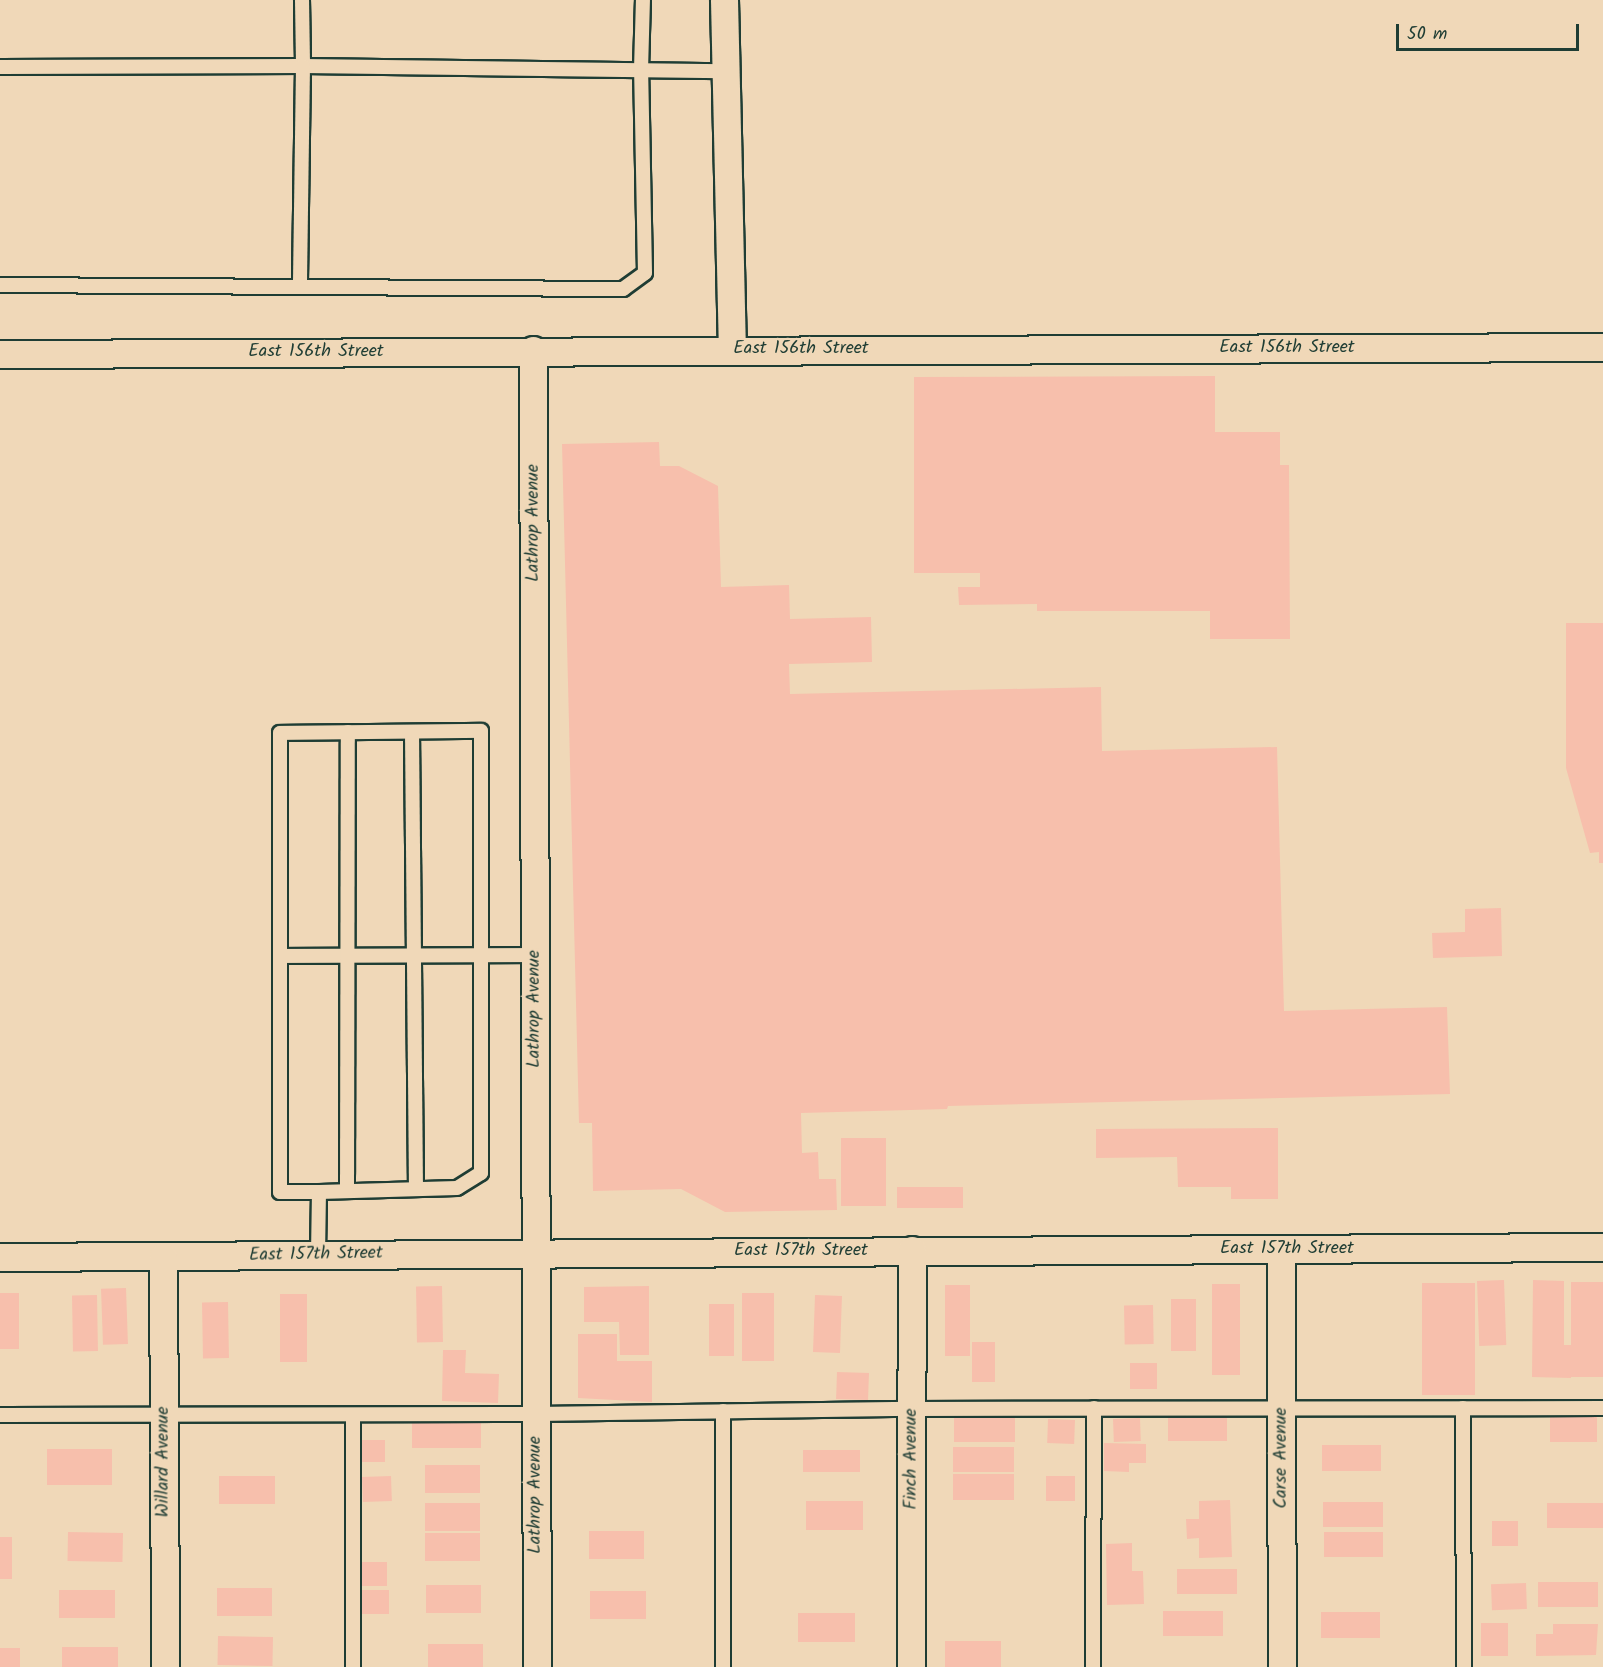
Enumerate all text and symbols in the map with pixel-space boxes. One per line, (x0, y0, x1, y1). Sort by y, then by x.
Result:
scale bar (1399, 12, 1582, 50)
text: 50 m (1407, 20, 1447, 49)
street label: East 156th Street (1219, 337, 1355, 359)
street label: East 156th Street (733, 338, 869, 360)
street label: East 156th Street (248, 341, 384, 363)
street label: Lathrop Avenue (523, 464, 545, 582)
street label: Lathrop Avenue (524, 950, 546, 1068)
street label: East 157th Street (1220, 1238, 1354, 1260)
street label: East 157th Street (734, 1240, 868, 1262)
street label: East 157th Street (249, 1243, 383, 1267)
street label: Willard Avenue (153, 1407, 175, 1517)
street label: Carse Avenue (1271, 1407, 1293, 1509)
street label: Finch Avenue (901, 1408, 923, 1510)
street label: Lathrop Avenue (525, 1436, 547, 1554)

